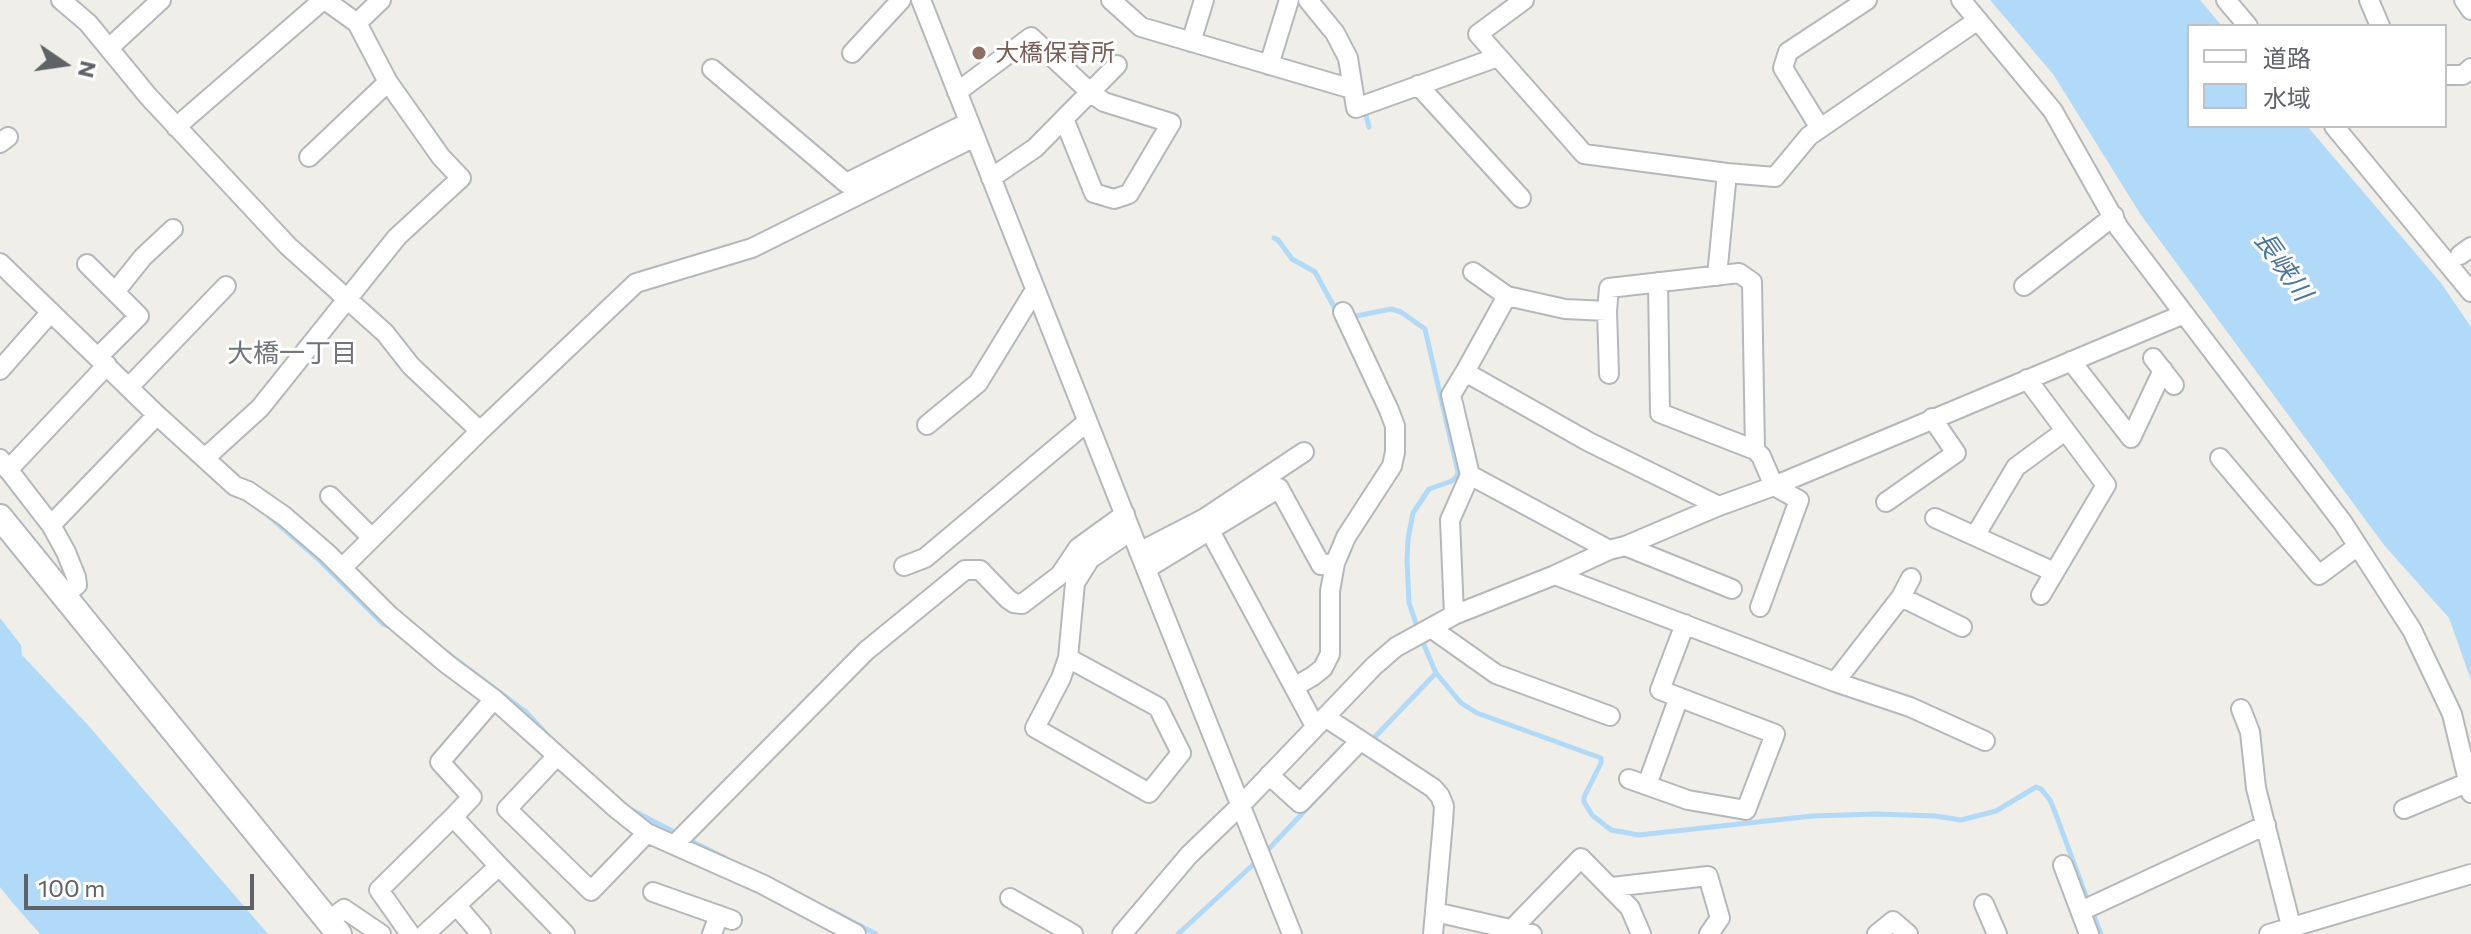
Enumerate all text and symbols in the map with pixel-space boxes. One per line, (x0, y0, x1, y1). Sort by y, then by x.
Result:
north arrow (24, 24, 104, 104)
legend (2187, 24, 2447, 128)
place label: 大橋保育所 (995, 39, 1115, 67)
text: 道路 (2263, 43, 2311, 72)
marker: 大橋保育所 (970, 44, 988, 62)
text: N (73, 58, 103, 81)
text: 水域 (2263, 83, 2311, 112)
water label: 長峡川 (2248, 225, 2318, 307)
district label: 大橋一丁目 (227, 337, 357, 369)
scale bar (28, 858, 258, 908)
text: 100 m (38, 873, 105, 902)

